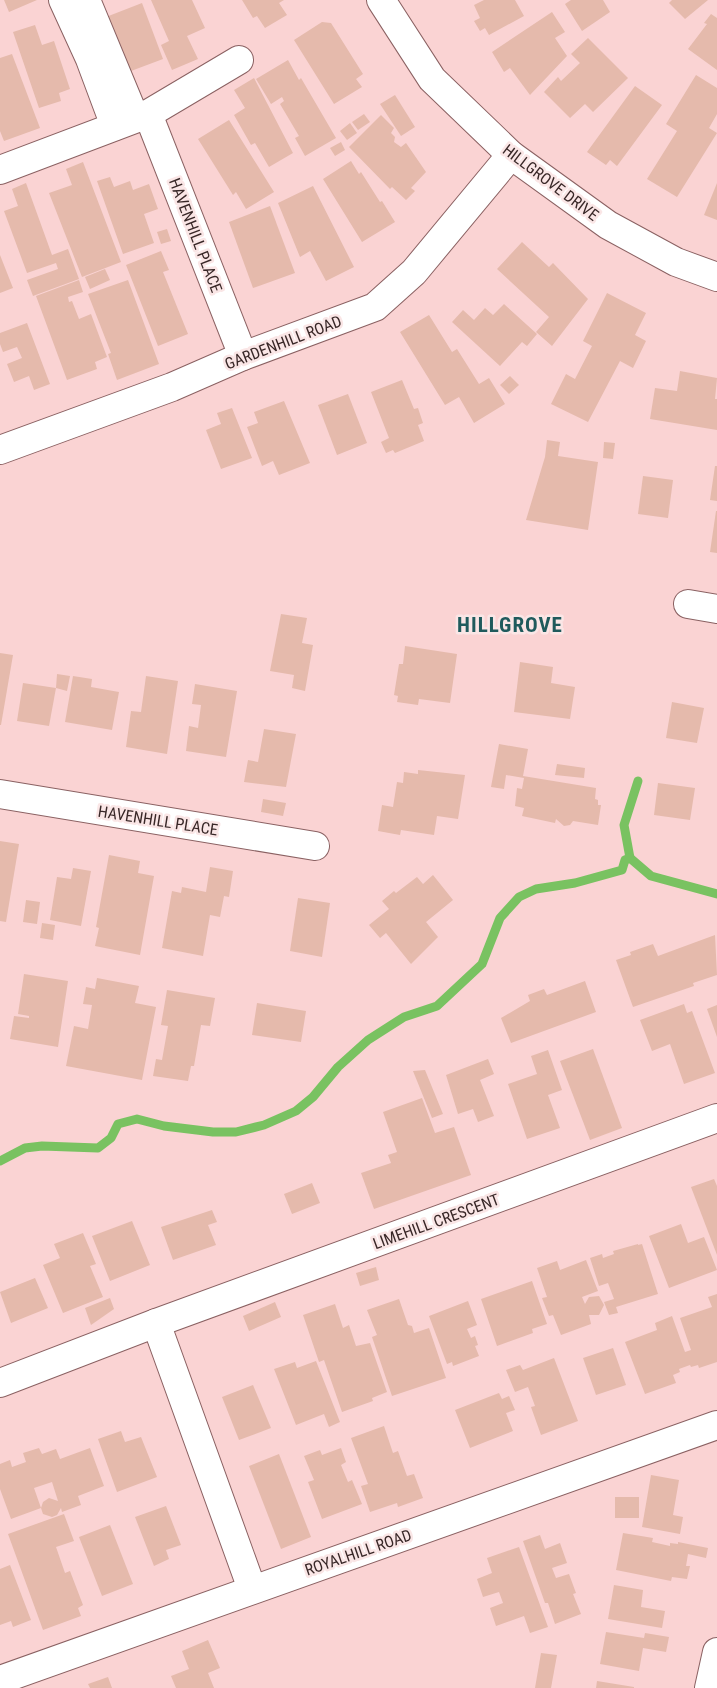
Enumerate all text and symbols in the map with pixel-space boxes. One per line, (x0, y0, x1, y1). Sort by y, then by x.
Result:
street label: HILLGROVE DRIVE (499, 140, 602, 225)
street label: HAVENHILL PLACE (165, 175, 226, 295)
street label: GARDENHILL ROAD (222, 312, 344, 373)
district label: HILLGROVE (457, 613, 563, 637)
street label: HAVENHILL PLACE (97, 802, 219, 839)
street label: LIMEHILL CRESCENT (370, 1190, 502, 1253)
street label: ROYALHILL ROAD (302, 1525, 414, 1580)

